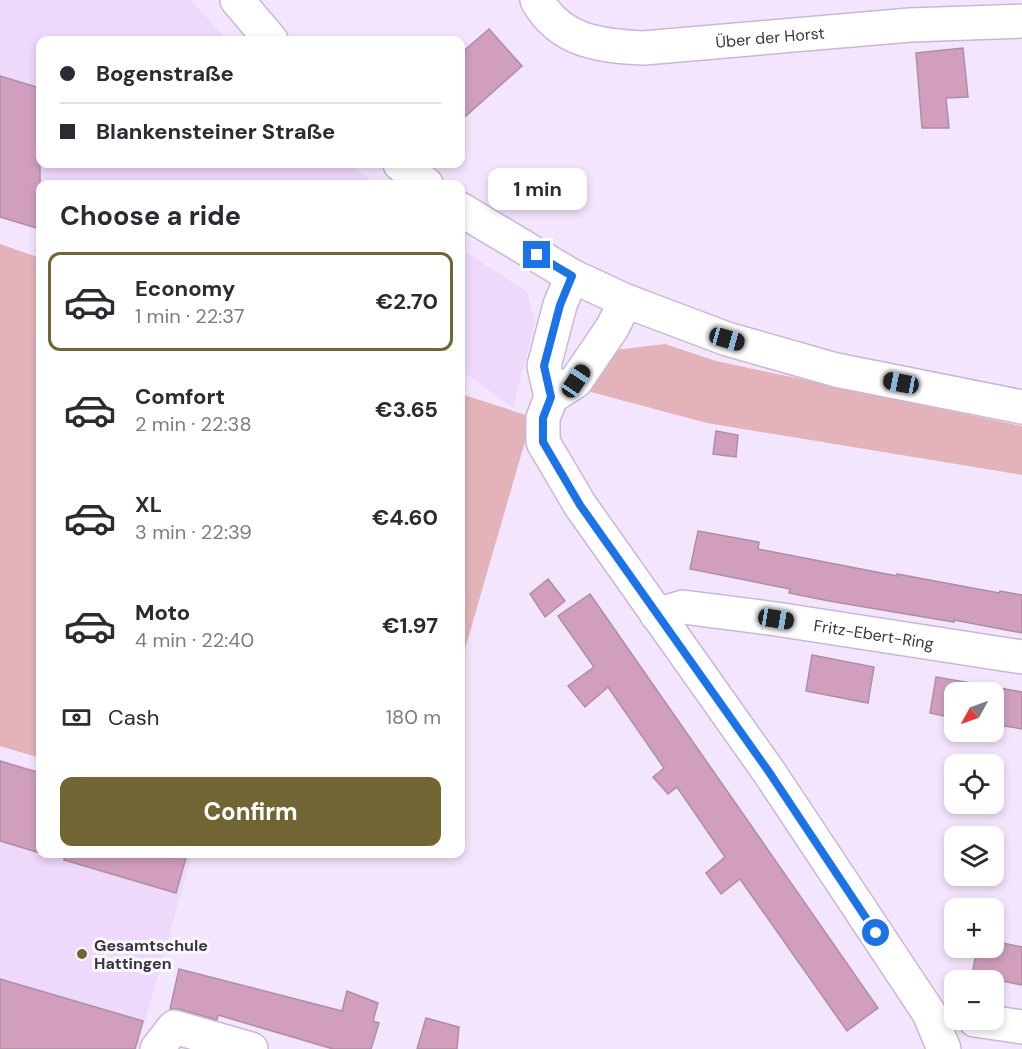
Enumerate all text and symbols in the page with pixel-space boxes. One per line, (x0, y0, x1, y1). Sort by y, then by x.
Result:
street label: Über der Horst (715, 22, 825, 52)
text: Bogenstraße (96, 59, 234, 88)
text: Blankensteiner Straße (96, 117, 335, 146)
callout: 1 min (488, 168, 586, 210)
text: 1 min (513, 176, 562, 202)
text: Choose a ride (60, 198, 241, 233)
route end (523, 241, 550, 268)
text: Economy (135, 274, 235, 303)
icon: car (63, 275, 117, 329)
text: €2.70 (376, 287, 438, 316)
text: 1 min · 22:37 (135, 303, 245, 329)
car (707, 325, 747, 353)
car (558, 361, 594, 401)
car (882, 371, 920, 395)
text: Comfort (135, 382, 225, 411)
icon: car (63, 383, 117, 437)
text: €3.65 (375, 395, 438, 424)
text: 2 min · 22:38 (135, 411, 252, 437)
text: XL (135, 490, 162, 519)
icon: car (63, 491, 117, 545)
text: €4.60 (372, 503, 438, 532)
text: 3 min · 22:39 (135, 519, 252, 545)
text: Moto (135, 598, 190, 627)
icon: car (63, 599, 117, 653)
car (757, 607, 795, 631)
text: €1.97 (382, 611, 438, 640)
street label: Fritz-Ebert-Ring (812, 614, 935, 654)
text: 4 min · 22:40 (135, 627, 254, 653)
north arrow (944, 682, 1004, 742)
map controls (944, 682, 1004, 1030)
icon: cash (60, 701, 93, 734)
text: Cash (108, 703, 159, 732)
text: 180 m (386, 704, 441, 730)
button: locate (944, 754, 1004, 814)
button: Confirm (60, 777, 441, 846)
button: layers (944, 826, 1004, 886)
button: + (944, 898, 1004, 958)
route start (862, 919, 889, 946)
place label: Gesamtschule Hattingen (94, 935, 208, 974)
marker: Gesamtschule Hattingen (75, 947, 89, 961)
button: − (944, 970, 1004, 1030)

